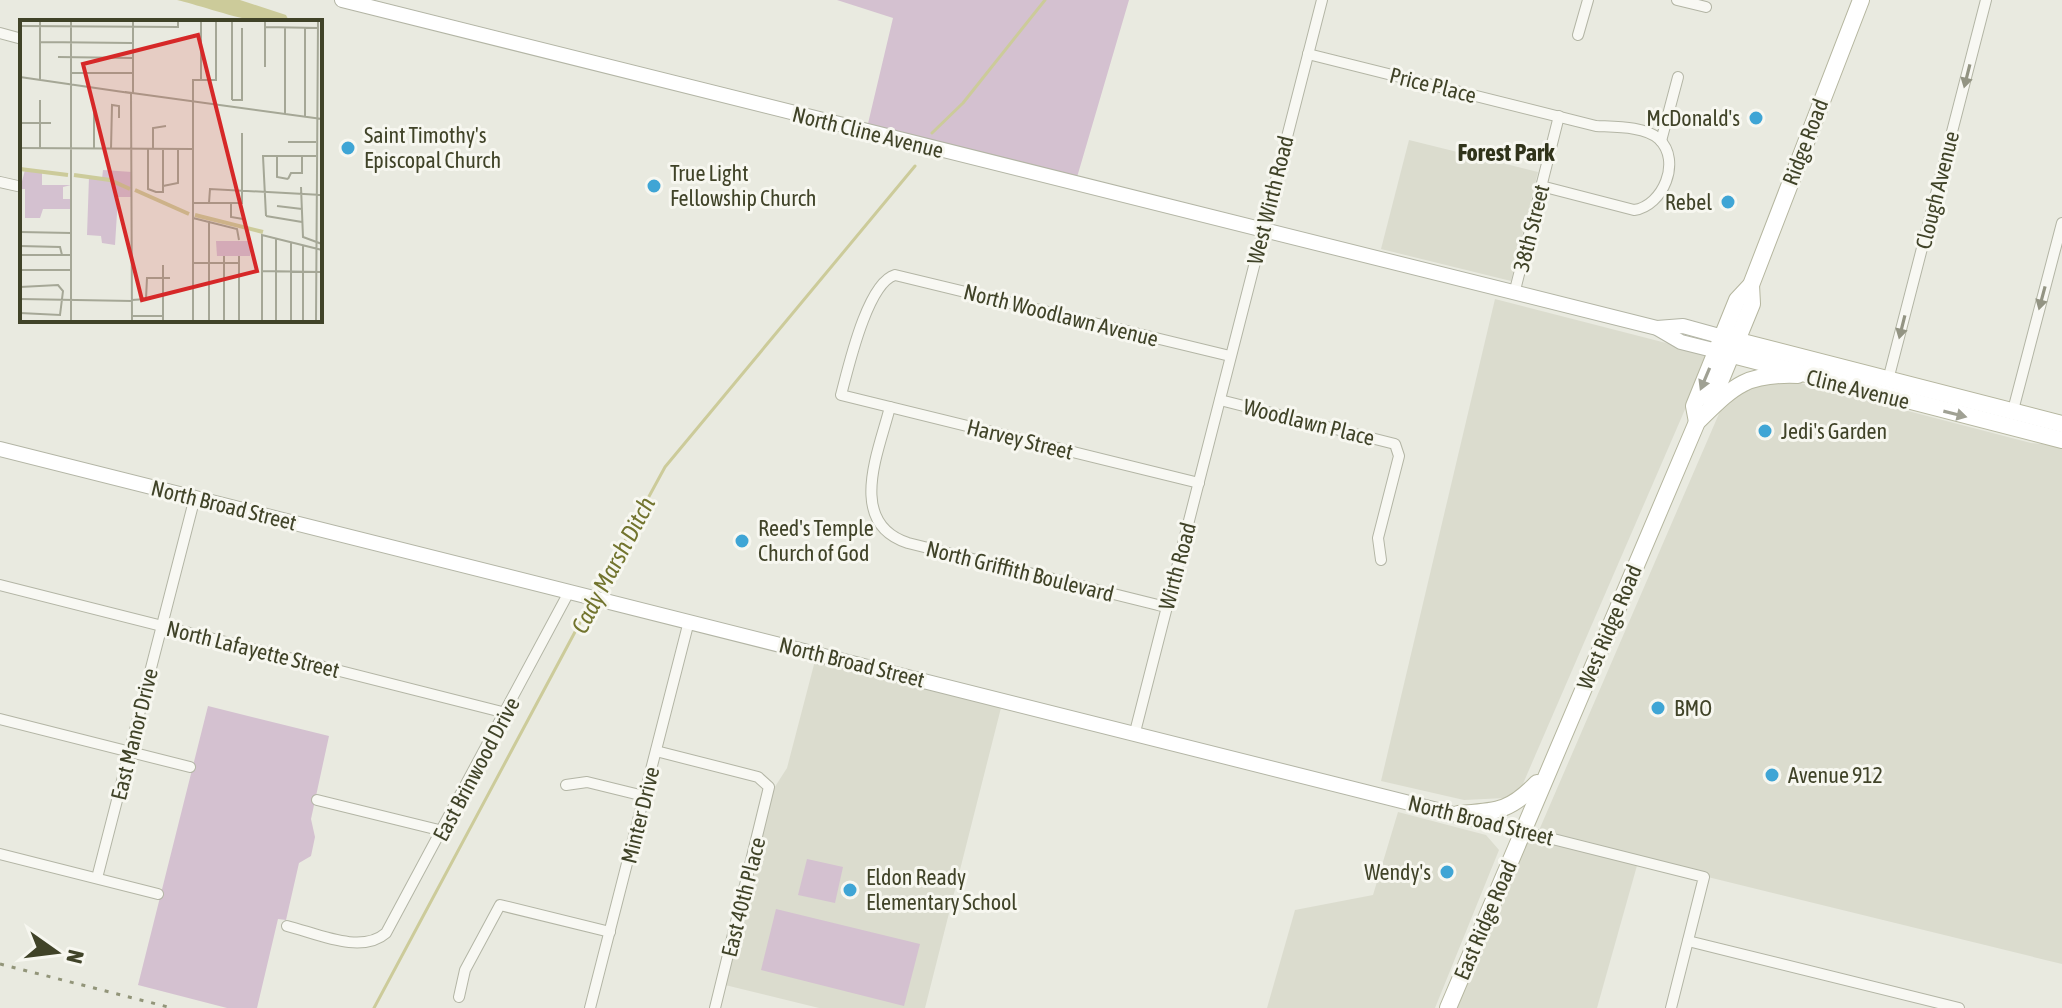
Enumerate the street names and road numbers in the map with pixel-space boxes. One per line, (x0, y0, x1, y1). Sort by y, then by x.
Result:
street label: Price Place (1387, 62, 1479, 108)
street label: Ridge Road (1777, 95, 1833, 189)
street label: North Cline Avenue (790, 101, 946, 163)
street label: Clough Avenue (1910, 128, 1964, 252)
street label: West Wirth Road (1241, 133, 1299, 267)
street label: 38th Street (1508, 182, 1554, 274)
street label: North Woodlawn Avenue (961, 278, 1161, 352)
street label: Cline Avenue (1804, 364, 1912, 414)
street label: Woodlawn Place (1241, 393, 1377, 451)
street label: Harvey Street (964, 413, 1076, 465)
street label: North Broad Street (149, 474, 299, 536)
street label: Wirth Road (1153, 520, 1201, 612)
street label: North Griffith Boulevard (923, 535, 1117, 607)
street label: West Ridge Road (1571, 561, 1647, 693)
street label: North Lafayette Street (164, 615, 342, 683)
street label: North Broad Street (777, 631, 927, 693)
street label: East Manor Drive (105, 665, 163, 803)
street label: East Brinwood Drive (427, 693, 525, 845)
street label: Minter Drive (615, 764, 665, 866)
street label: North Broad Street (1406, 789, 1556, 851)
street label: East 40th Place (716, 834, 770, 960)
street label: East Ridge Road (1448, 856, 1522, 984)

